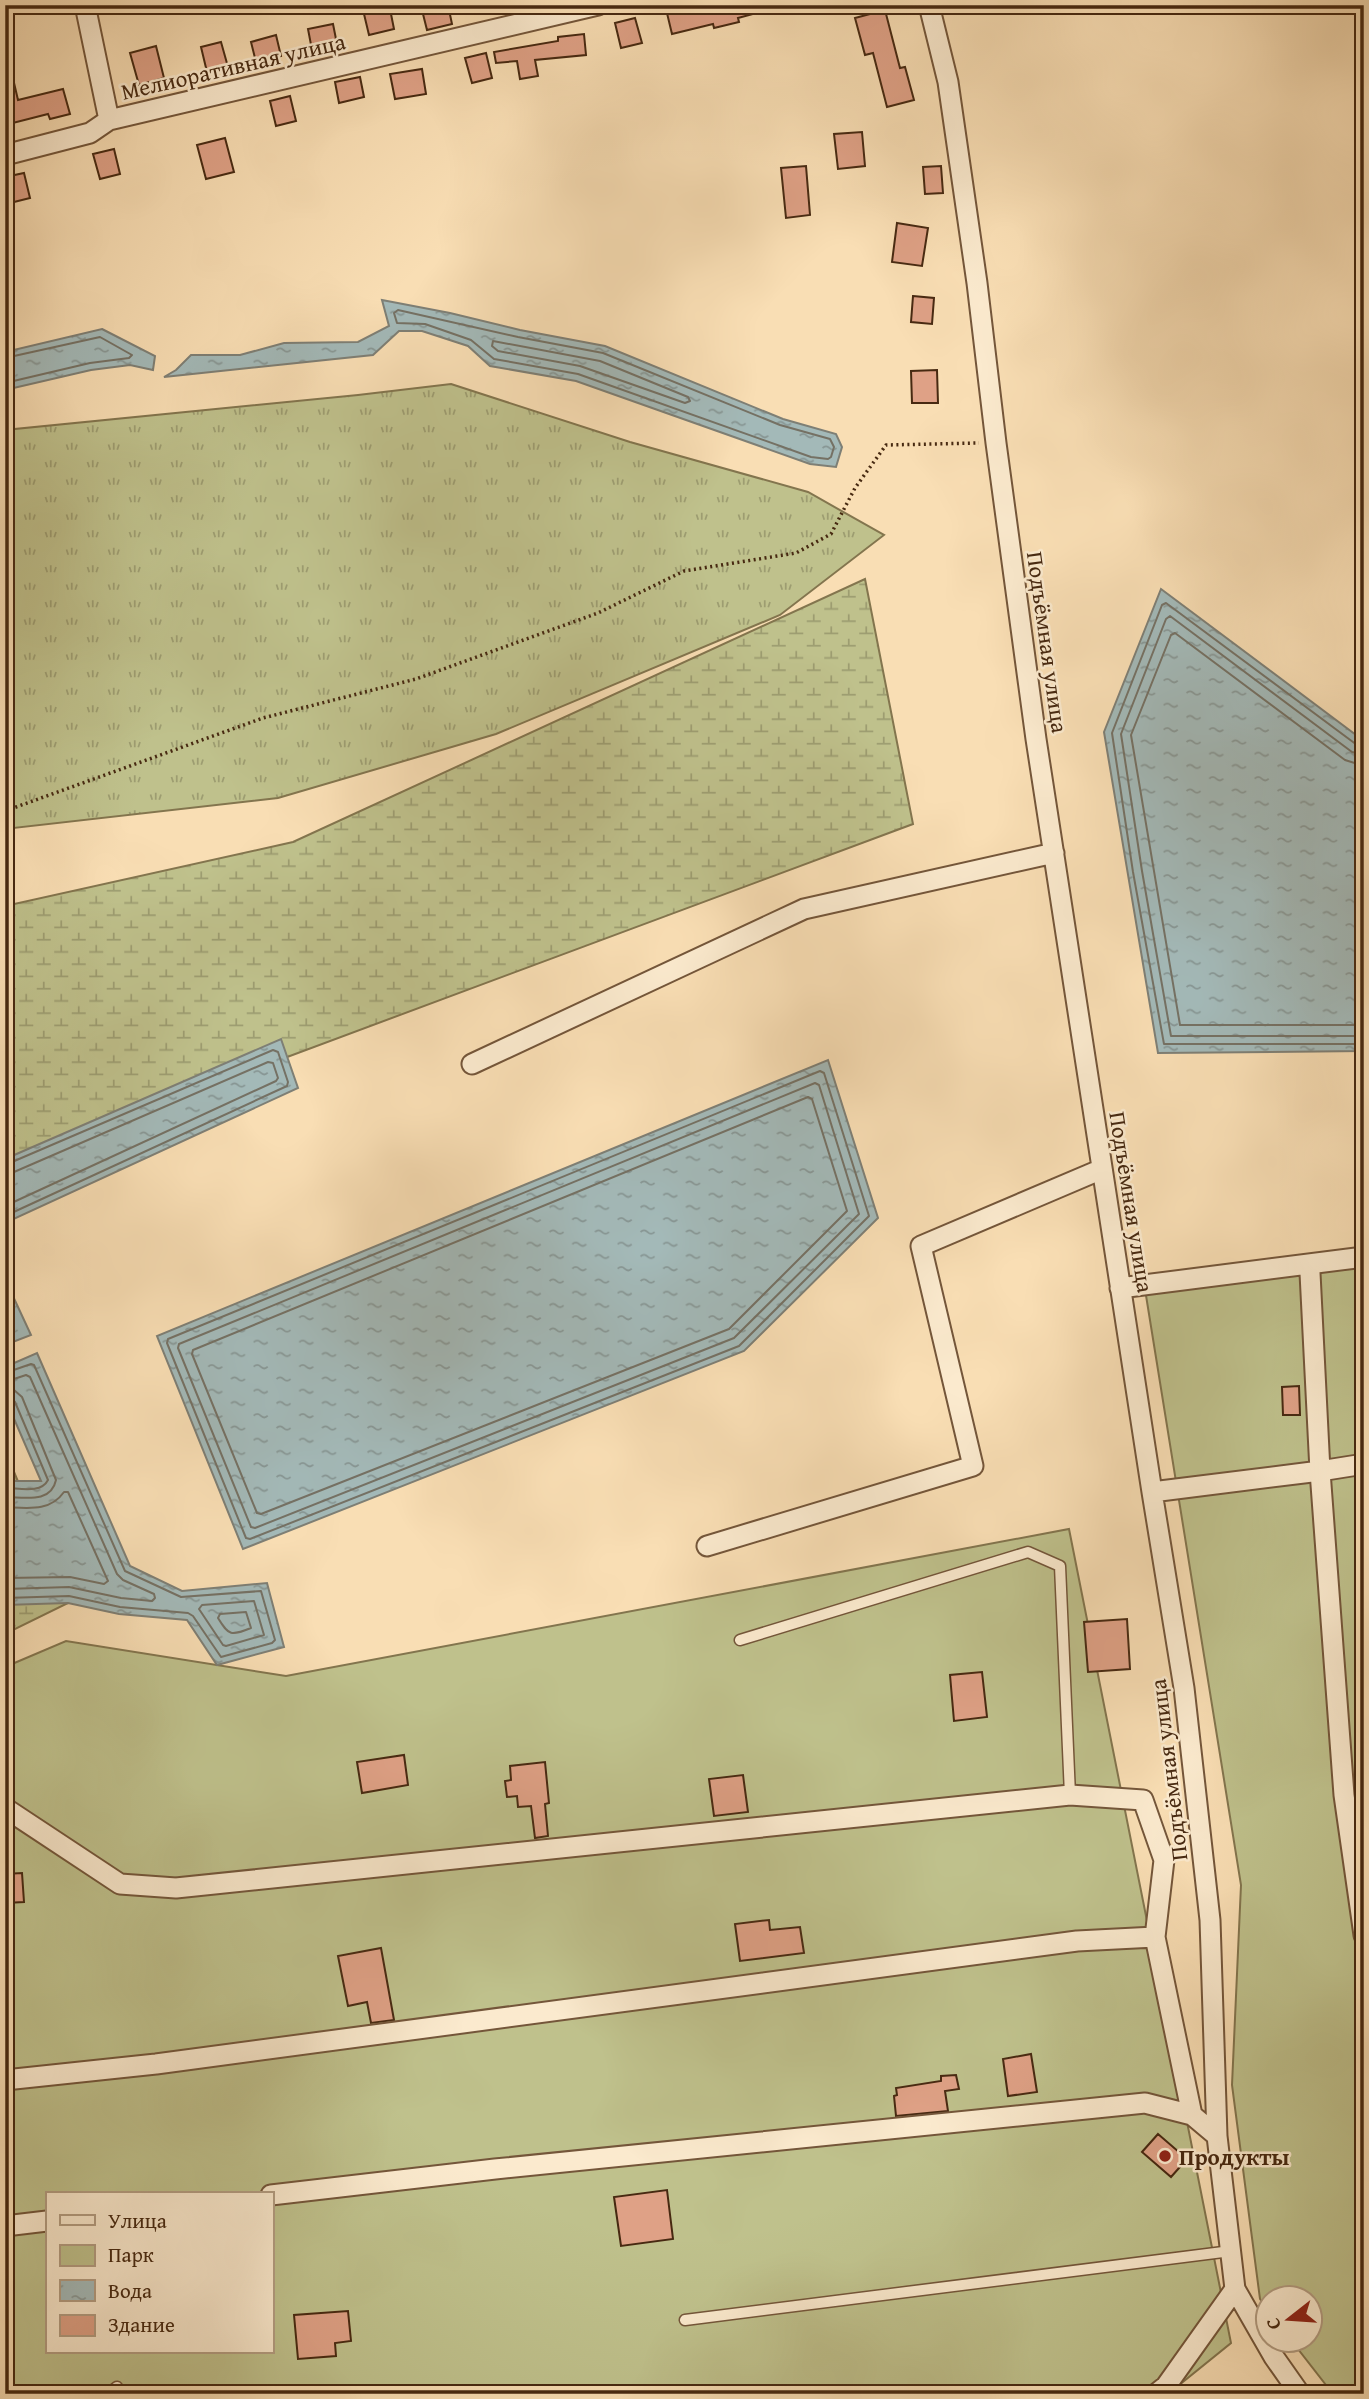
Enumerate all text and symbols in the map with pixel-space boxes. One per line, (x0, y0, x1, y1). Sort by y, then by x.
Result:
street label: Мелиоративная улица (118, 24, 349, 108)
street label: Подъёмная улица (1019, 549, 1077, 735)
street label: Подъёмная улица (1101, 1109, 1163, 1295)
street label: Подъёмная улица (1140, 1677, 1196, 1863)
place label: Продукты (1179, 2140, 1290, 2173)
marker: Продукты (1157, 2148, 1173, 2164)
legend (46, 2192, 273, 2354)
text: Улица (108, 2205, 167, 2236)
text: Парк (108, 2239, 154, 2270)
text: Вода (108, 2275, 152, 2306)
north arrow (1254, 2284, 1324, 2354)
text: Здание (108, 2309, 175, 2340)
text: С (1258, 2314, 1288, 2333)

